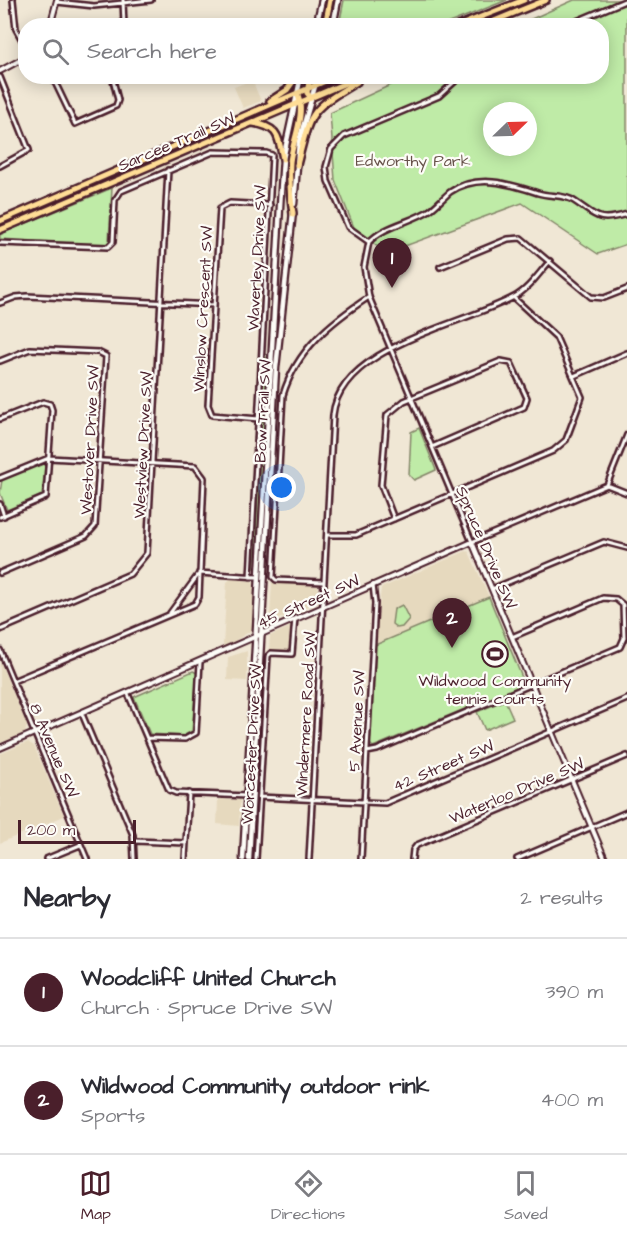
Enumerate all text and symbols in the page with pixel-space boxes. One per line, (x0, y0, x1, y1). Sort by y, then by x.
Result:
search box (18, 18, 609, 84)
icon: search (39, 35, 72, 68)
text: Search here (87, 36, 217, 67)
north arrow (483, 102, 537, 156)
street label: Sarcee Trail SW (115, 107, 238, 176)
park label: Edworthy Park (355, 150, 471, 173)
street label: Waverley Drive SW (242, 185, 273, 331)
street label: Winslow Crescent SW (188, 225, 218, 393)
pin: 1 (372, 238, 412, 288)
street label: Bow Trail SW (249, 359, 277, 463)
street label: Westover Drive SW (75, 365, 105, 515)
street label: Westview Drive SW (128, 371, 158, 519)
your location (267, 473, 296, 502)
street label: Spruce Drive SW (450, 483, 522, 612)
street label: 45 Street SW (254, 570, 363, 634)
pin: 2 (432, 598, 472, 648)
street label: Windermere Road SW (291, 631, 321, 797)
sports icon: Wildwood Community tennis courts (480, 639, 510, 669)
street label: Worcester Drive SW (237, 663, 267, 825)
street label: 5 Avenue SW (343, 670, 371, 772)
place label: Wildwood Community tennis courts (419, 670, 572, 710)
street label: 8 Avenue SW (24, 700, 84, 801)
street label: 42 Street SW (390, 735, 497, 797)
street label: Waterloo Drive SW (446, 753, 587, 829)
scale bar (18, 817, 136, 844)
text: 200 m (27, 819, 75, 841)
text: Nearby (24, 880, 111, 916)
text: 2 results (520, 884, 603, 912)
text: Woodcliff United Church (81, 963, 336, 994)
text: 1 (42, 978, 45, 1006)
text: 390 m (545, 978, 603, 1006)
text: Church · Spruce Drive SW (81, 994, 332, 1022)
text: Wildwood Community outdoor rink (81, 1071, 429, 1102)
text: 2 (38, 1086, 49, 1114)
text: 400 m (541, 1086, 603, 1114)
text: Sports (81, 1102, 145, 1130)
tab: Map (79, 1167, 112, 1225)
tab: Directions (271, 1167, 345, 1225)
tab: Saved (504, 1167, 548, 1225)

